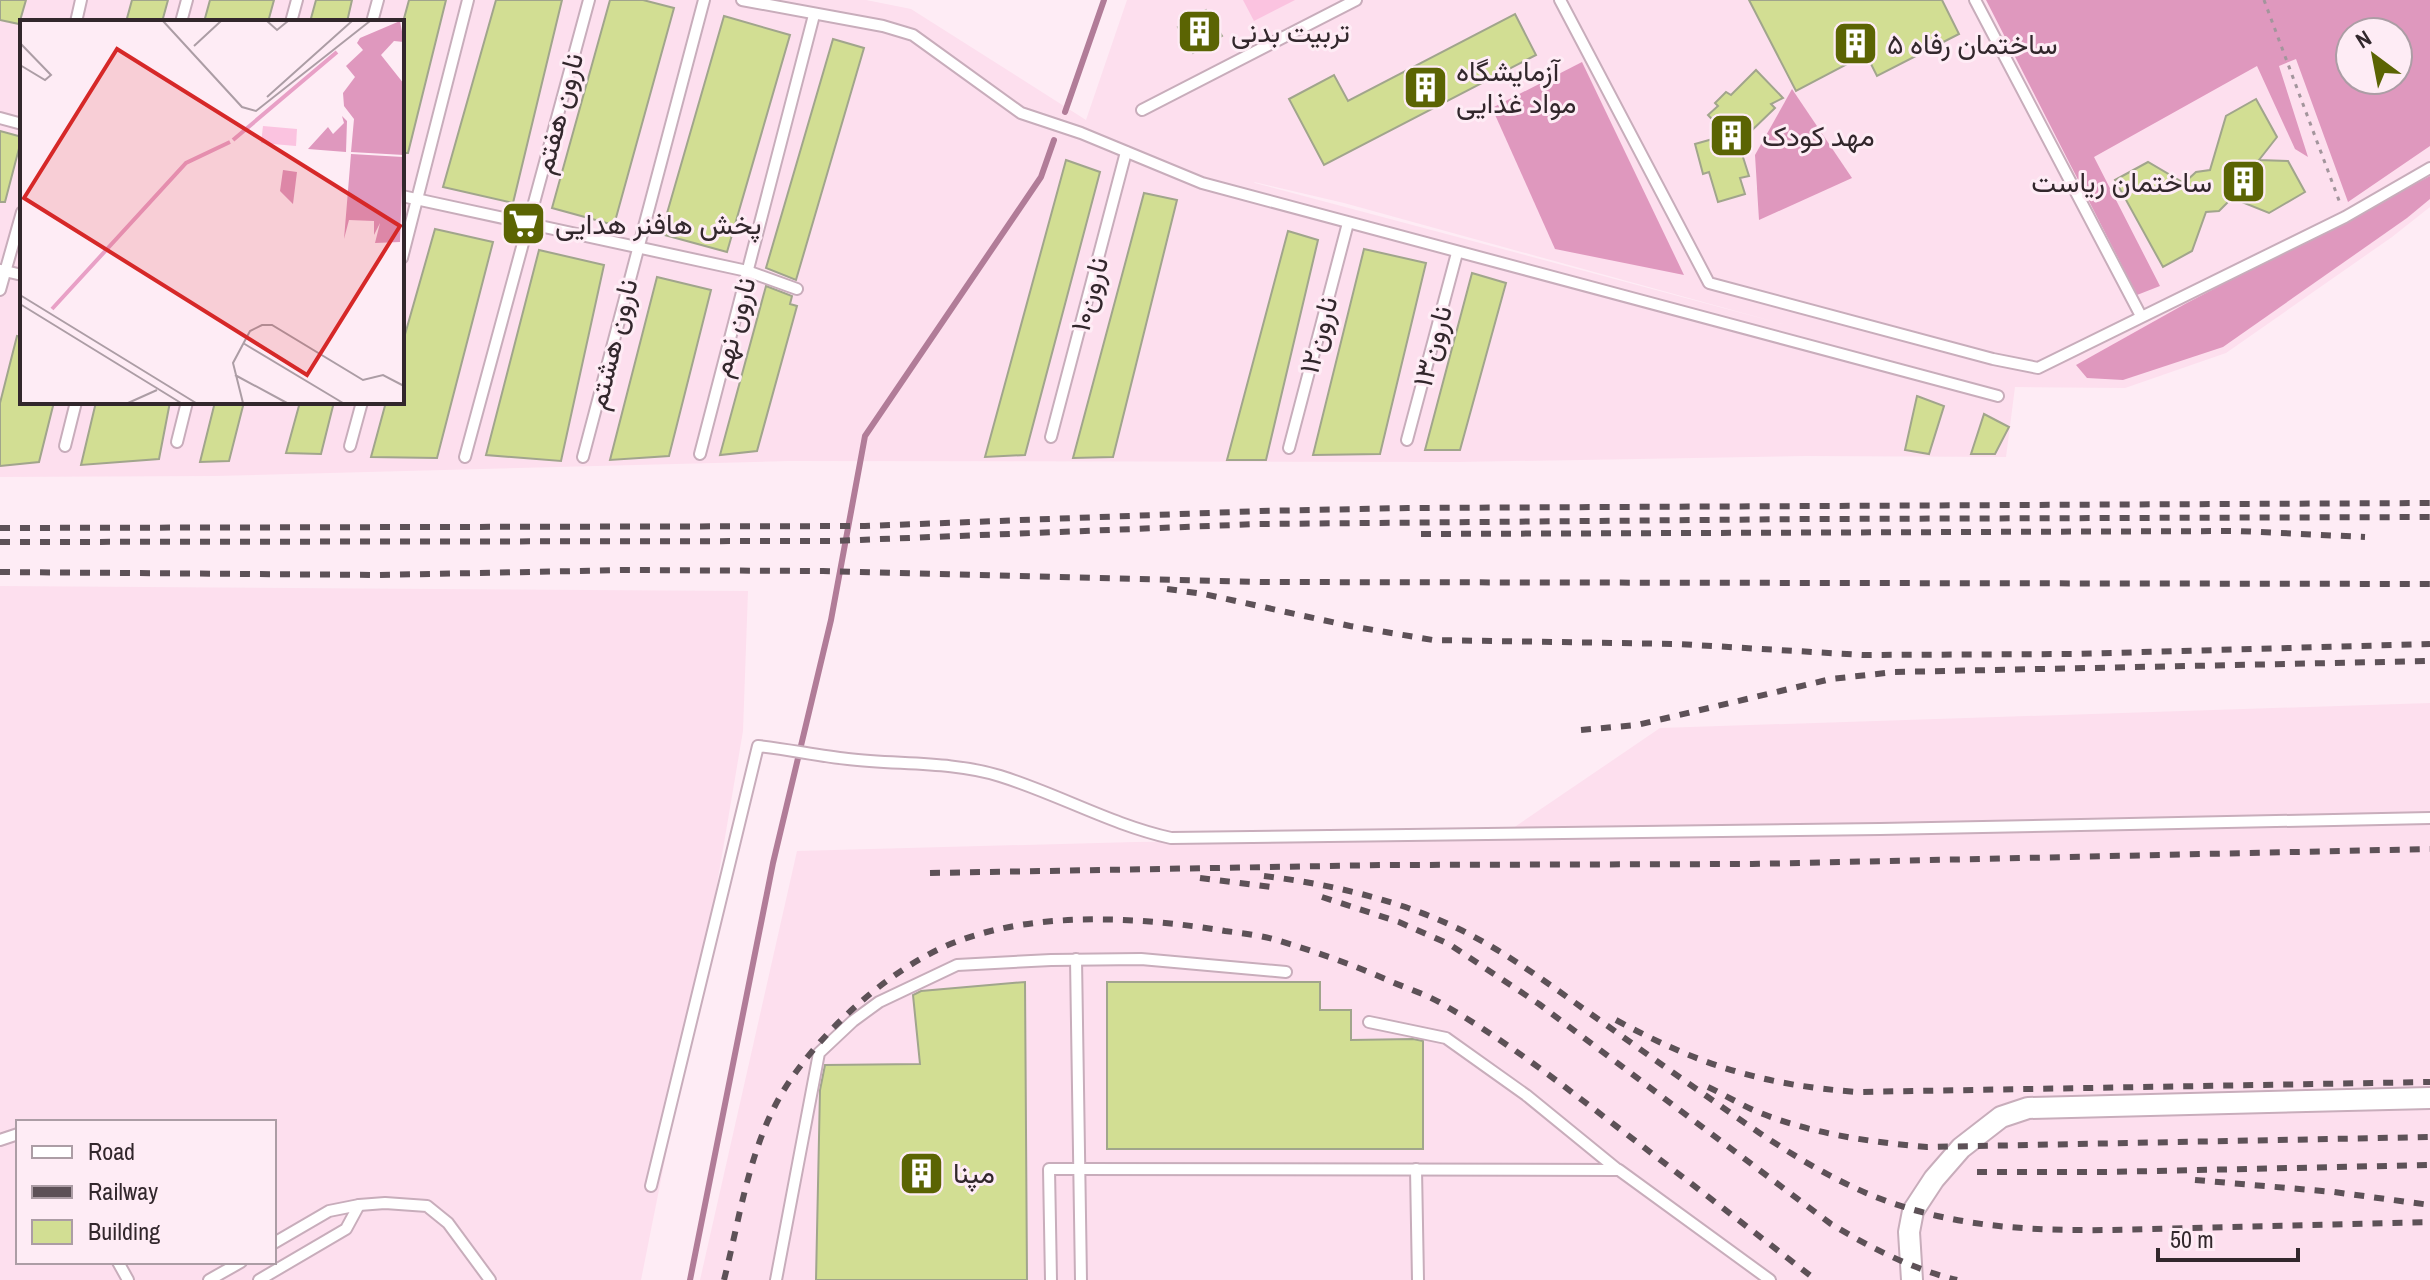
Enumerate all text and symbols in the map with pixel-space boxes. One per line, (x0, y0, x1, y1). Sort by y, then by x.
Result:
building icon: تربیت بدنی (1176, 8, 1224, 56)
place label: تربیت بدنی (1231, 13, 1350, 51)
north arrow (2334, 16, 2414, 96)
inset map (20, 20, 404, 404)
building icon: ۵ ساختمان رفاه (1832, 20, 1880, 68)
text: N (2350, 23, 2377, 55)
place label: ۵ ساختمان رفاه (1887, 25, 2058, 63)
street label: نارون هفتم (524, 48, 592, 178)
place label: آزمایشگاه مواد غذایی (1456, 52, 1576, 122)
building icon: آزمایشگاه مواد غذایی (1401, 63, 1449, 111)
building icon: مهد کودک (1707, 112, 1755, 160)
place label: مهد کودک (1762, 117, 1875, 155)
building icon: ساختمان ریاست (2219, 158, 2267, 206)
place label: ساختمان ریاست (2031, 163, 2212, 201)
supermarket icon: پخش هافنر هدایی (500, 200, 548, 248)
place label: پخش هافنر هدایی (555, 205, 762, 243)
street label: نارون۱۰ (1061, 252, 1117, 336)
street label: نارون نهم (701, 273, 765, 381)
street label: نارون هشتم (577, 275, 647, 413)
street label: نارون۱۲ (1289, 292, 1347, 378)
street label: نارون۱۳ (1403, 301, 1461, 391)
legend (16, 1120, 276, 1264)
text: Road (88, 1135, 135, 1167)
building icon: مپنا (898, 1149, 946, 1197)
place label: مپنا (953, 1154, 995, 1192)
text: Railway (88, 1175, 158, 1207)
scale bar (2158, 1212, 2298, 1262)
text: Building (88, 1215, 160, 1247)
text: 50 m (2170, 1223, 2214, 1255)

